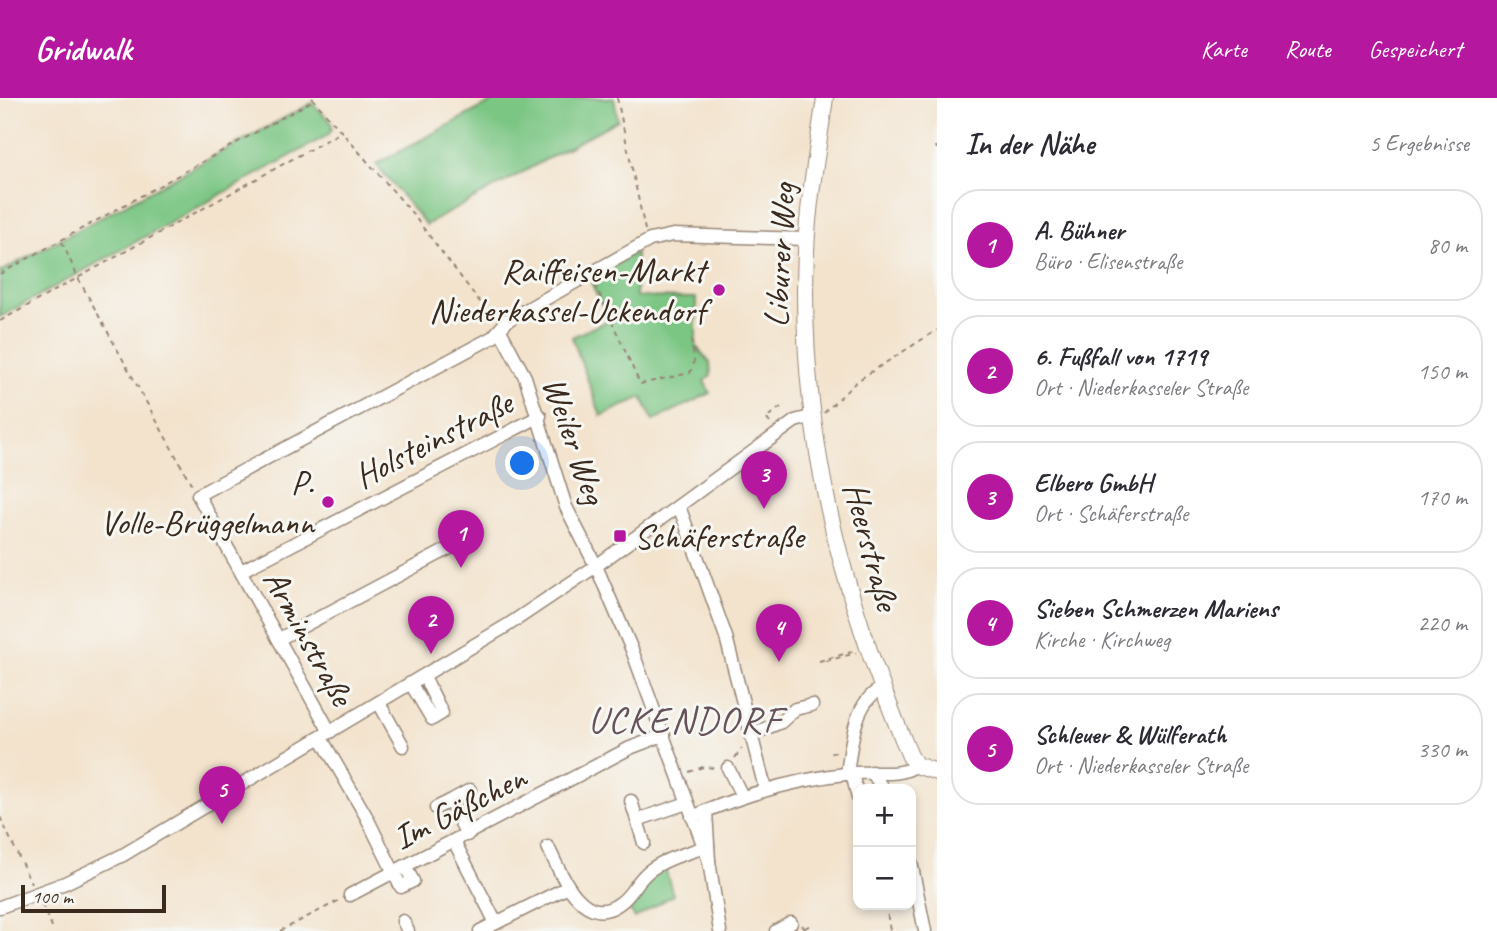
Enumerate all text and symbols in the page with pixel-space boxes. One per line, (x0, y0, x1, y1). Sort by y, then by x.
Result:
text: Gridwalk (35, 28, 132, 70)
text: Karte (1201, 34, 1247, 64)
text: Route (1285, 34, 1330, 64)
text: Gespeichert (1368, 34, 1462, 64)
text: In der Nähe (965, 125, 1094, 163)
text: 5 Ergebnisse (1369, 129, 1469, 158)
street label: Liburer Weg (753, 180, 806, 328)
text: A. Bühner (1034, 214, 1124, 247)
text: 1 (985, 231, 995, 260)
text: 80 m (1428, 231, 1467, 260)
text: Büro · Elisenstraße (1034, 247, 1182, 276)
place label: Raiffeisen-Markt Niederkassel-Uckendorf (429, 248, 713, 333)
marker: Raiffeisen-Markt Niederkassel-Uckendorf (711, 282, 727, 298)
text: 6. Fußfall von 1719 (1034, 340, 1207, 373)
text: 2 (985, 357, 995, 386)
text: 150 m (1418, 357, 1467, 386)
street label: Weiler Weg (532, 371, 618, 512)
text: Ort · Niederkasseler Straße (1034, 373, 1248, 402)
street label: Holsteinstraße (347, 379, 522, 498)
your location (505, 446, 539, 480)
pin: 3 (741, 451, 787, 509)
place label: P. Volle-Brüggelmann (100, 460, 316, 545)
text: Elbero GmbH (1034, 466, 1152, 499)
street label: Heerstraße (833, 477, 911, 618)
text: 3 (985, 483, 995, 512)
text: 170 m (1418, 483, 1467, 512)
marker: P. Volle-Brüggelmann (320, 494, 336, 510)
text: Ort · Schäferstraße (1034, 499, 1188, 528)
pin: 1 (438, 510, 484, 568)
place label: Schäferstraße (634, 514, 806, 559)
marker: Schäferstraße (612, 528, 628, 544)
street label: Arminstraße (253, 561, 366, 716)
text: Sieben Schmerzen Mariens (1034, 592, 1278, 625)
pin: 2 (408, 596, 454, 654)
pin: 4 (756, 604, 802, 662)
text: 4 (985, 609, 995, 638)
text: 220 m (1418, 609, 1467, 638)
text: Kirche · Kirchweg (1034, 625, 1170, 654)
district label: UCKENDORF (588, 696, 788, 743)
text: Schleuer & Wülferath (1034, 718, 1226, 751)
text: 5 (985, 735, 995, 764)
text: 330 m (1418, 735, 1467, 764)
text: Ort · Niederkasseler Straße (1034, 751, 1248, 780)
street label: Im Gäßchen (385, 754, 536, 860)
pin: 5 (199, 766, 245, 824)
map controls (853, 784, 916, 910)
button: + (853, 784, 916, 847)
button: − (853, 847, 916, 910)
scale bar (21, 882, 166, 914)
text: 100 m (32, 885, 73, 909)

